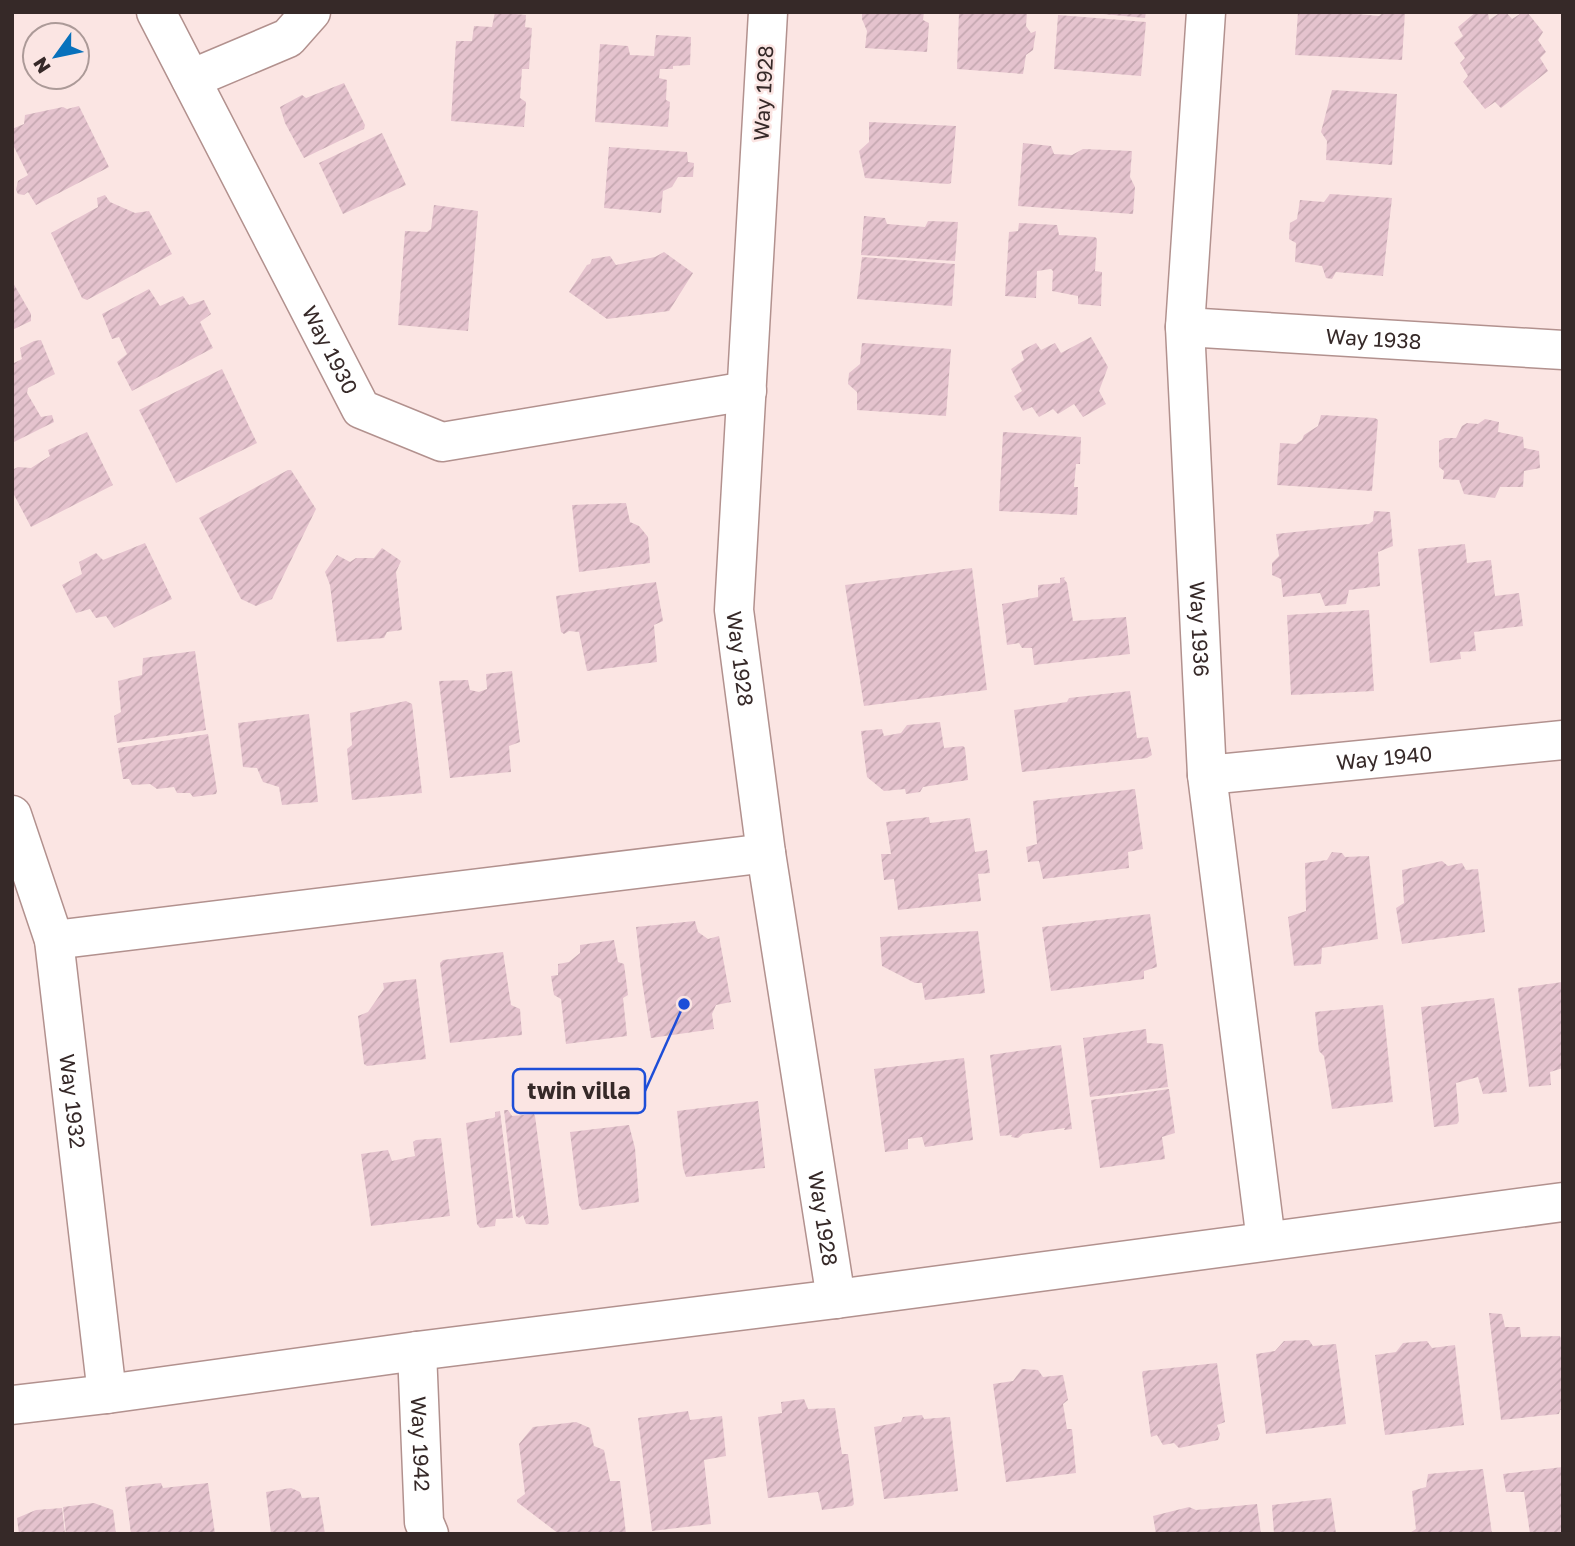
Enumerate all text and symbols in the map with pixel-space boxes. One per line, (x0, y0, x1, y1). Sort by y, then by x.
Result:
north arrow (21, 21, 91, 91)
street label: Way 1928 (748, 45, 778, 141)
text: N (28, 53, 55, 78)
street label: Way 1930 (297, 301, 364, 398)
street label: Way 1938 (1325, 323, 1422, 354)
street label: Way 1936 (1184, 580, 1215, 677)
street label: Way 1928 (721, 609, 760, 708)
street label: Way 1940 (1335, 740, 1433, 775)
street label: Way 1932 (54, 1052, 91, 1150)
callout: twin villa (513, 1069, 645, 1113)
text: twin villa (527, 1076, 631, 1104)
street label: Way 1928 (803, 1169, 844, 1268)
street label: Way 1942 (406, 1396, 436, 1492)

